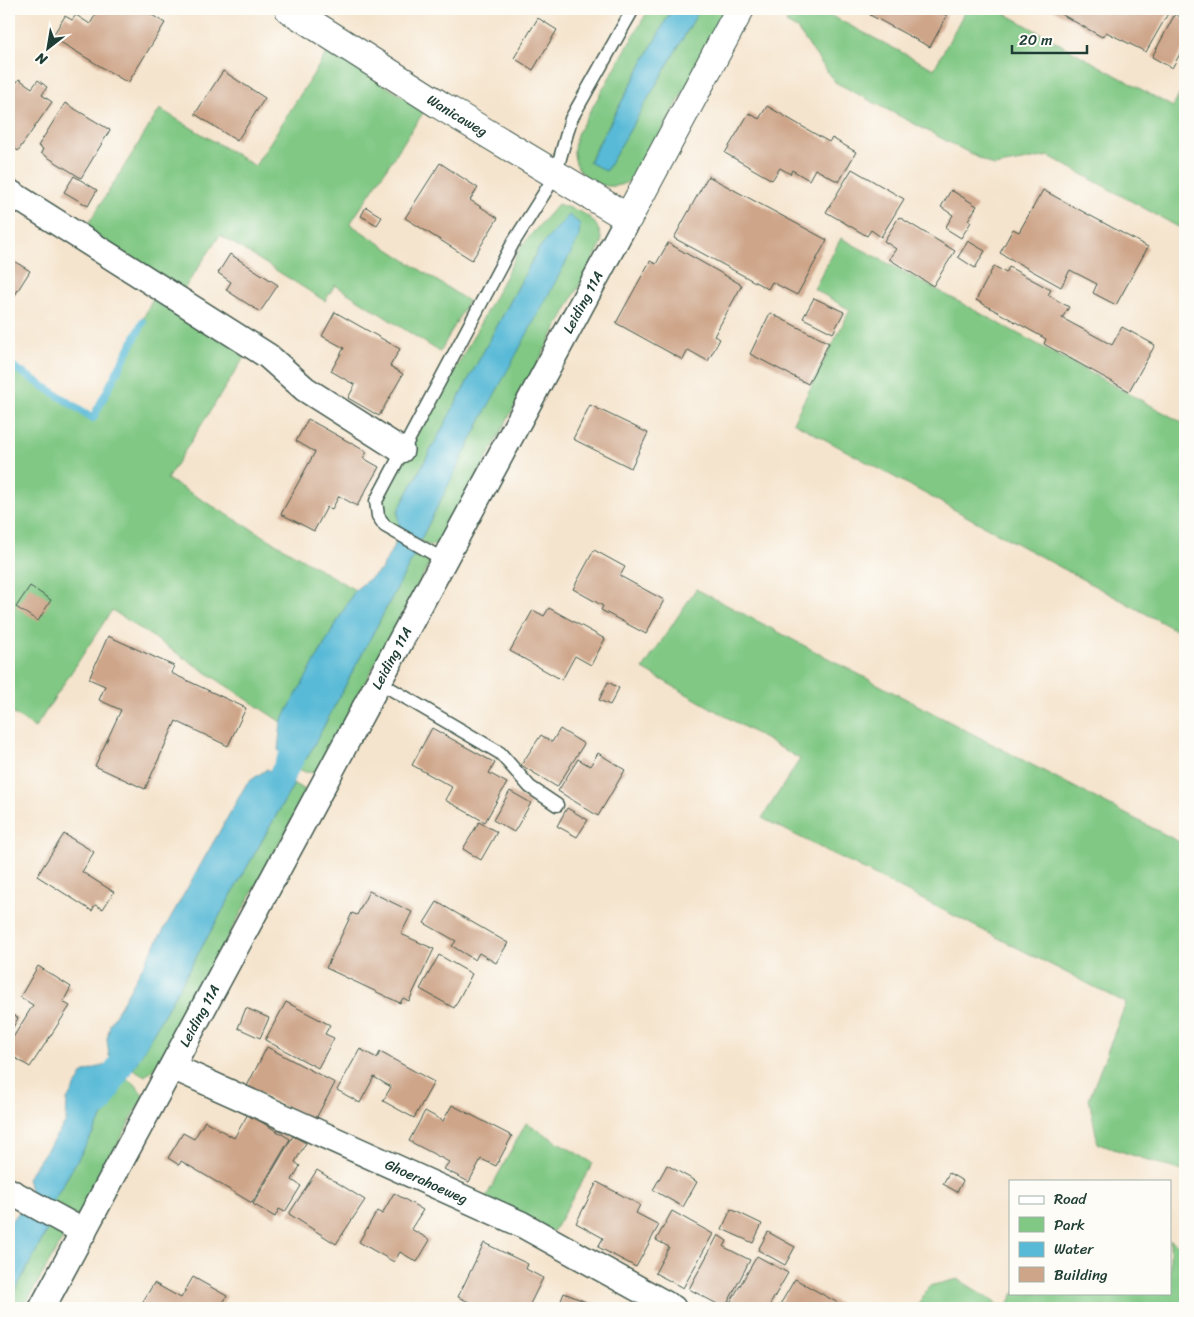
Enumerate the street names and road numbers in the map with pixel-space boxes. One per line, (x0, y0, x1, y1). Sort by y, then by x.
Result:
street label: Wanicaweg (422, 88, 492, 144)
street label: Leiding 11A (556, 266, 610, 338)
street label: Leiding 11A (365, 622, 419, 694)
street label: Leiding 11A (172, 980, 227, 1052)
street label: Ghoerahoeweg (381, 1152, 472, 1211)

